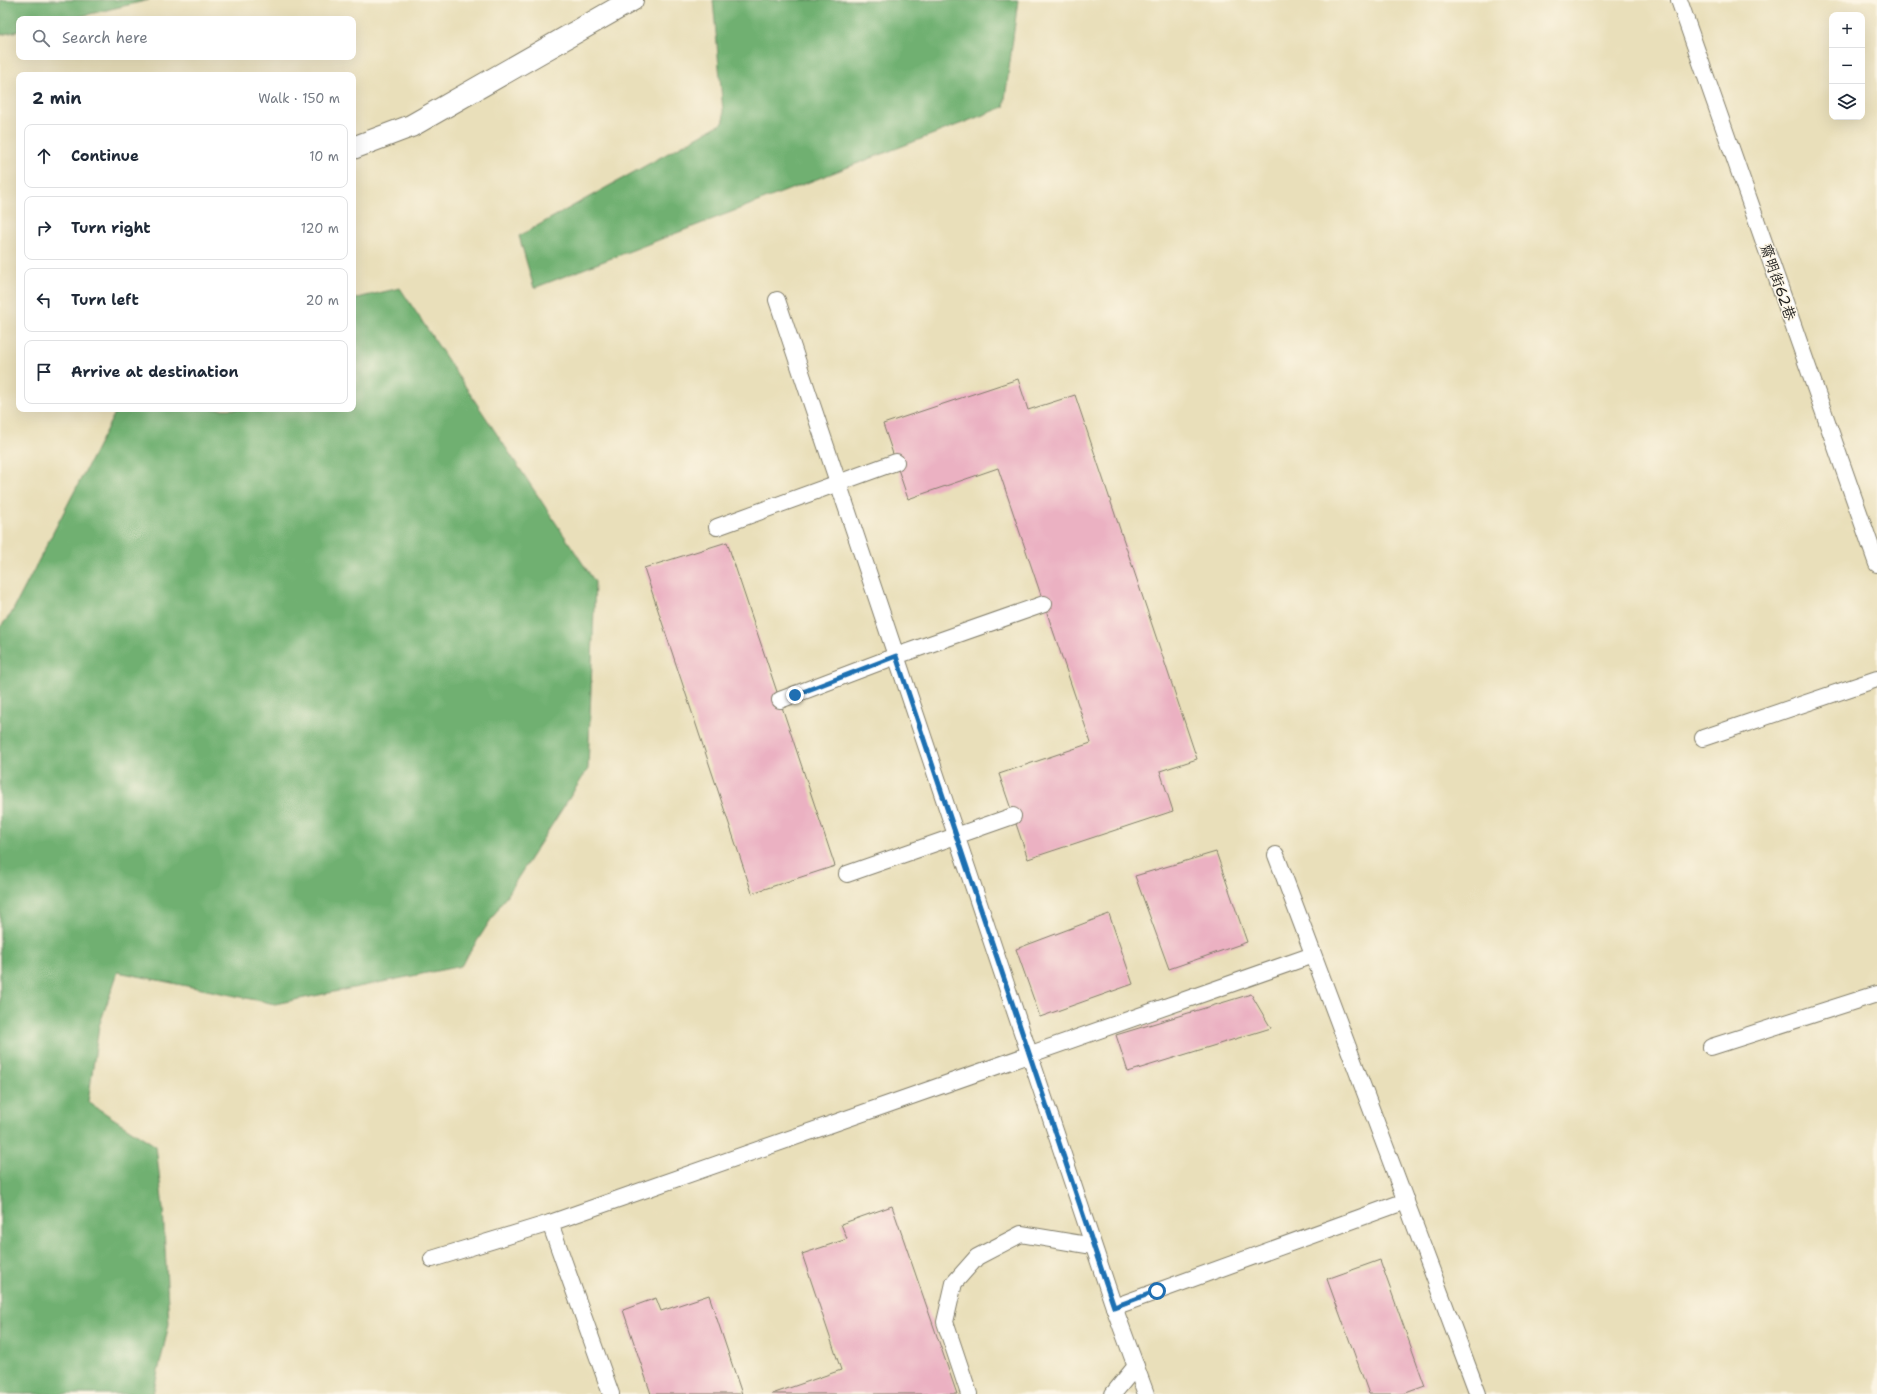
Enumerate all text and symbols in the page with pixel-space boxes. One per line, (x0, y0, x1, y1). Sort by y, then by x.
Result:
map controls (1829, 12, 1865, 120)
button: + (1829, 12, 1865, 48)
search box (16, 16, 356, 60)
icon: search (30, 27, 52, 49)
text: Search here (62, 28, 148, 48)
button: − (1829, 48, 1865, 84)
button: layers (1829, 84, 1865, 120)
text: 2 min (32, 87, 82, 109)
text: Walk · 150 m (258, 90, 340, 107)
icon: ahead (33, 145, 55, 167)
text: Continue (71, 146, 139, 166)
text: 10 m (309, 148, 339, 165)
icon: right (33, 217, 55, 239)
text: Turn right (71, 218, 151, 238)
text: 120 m (301, 220, 339, 237)
street label: 齋明街62巷 (1756, 241, 1800, 323)
icon: left (33, 289, 55, 311)
text: Turn left (71, 290, 139, 310)
text: 20 m (306, 292, 339, 309)
icon: arrive (33, 361, 55, 383)
text: Arrive at destination (71, 362, 239, 382)
route end (786, 686, 804, 704)
route start (1148, 1282, 1166, 1300)

